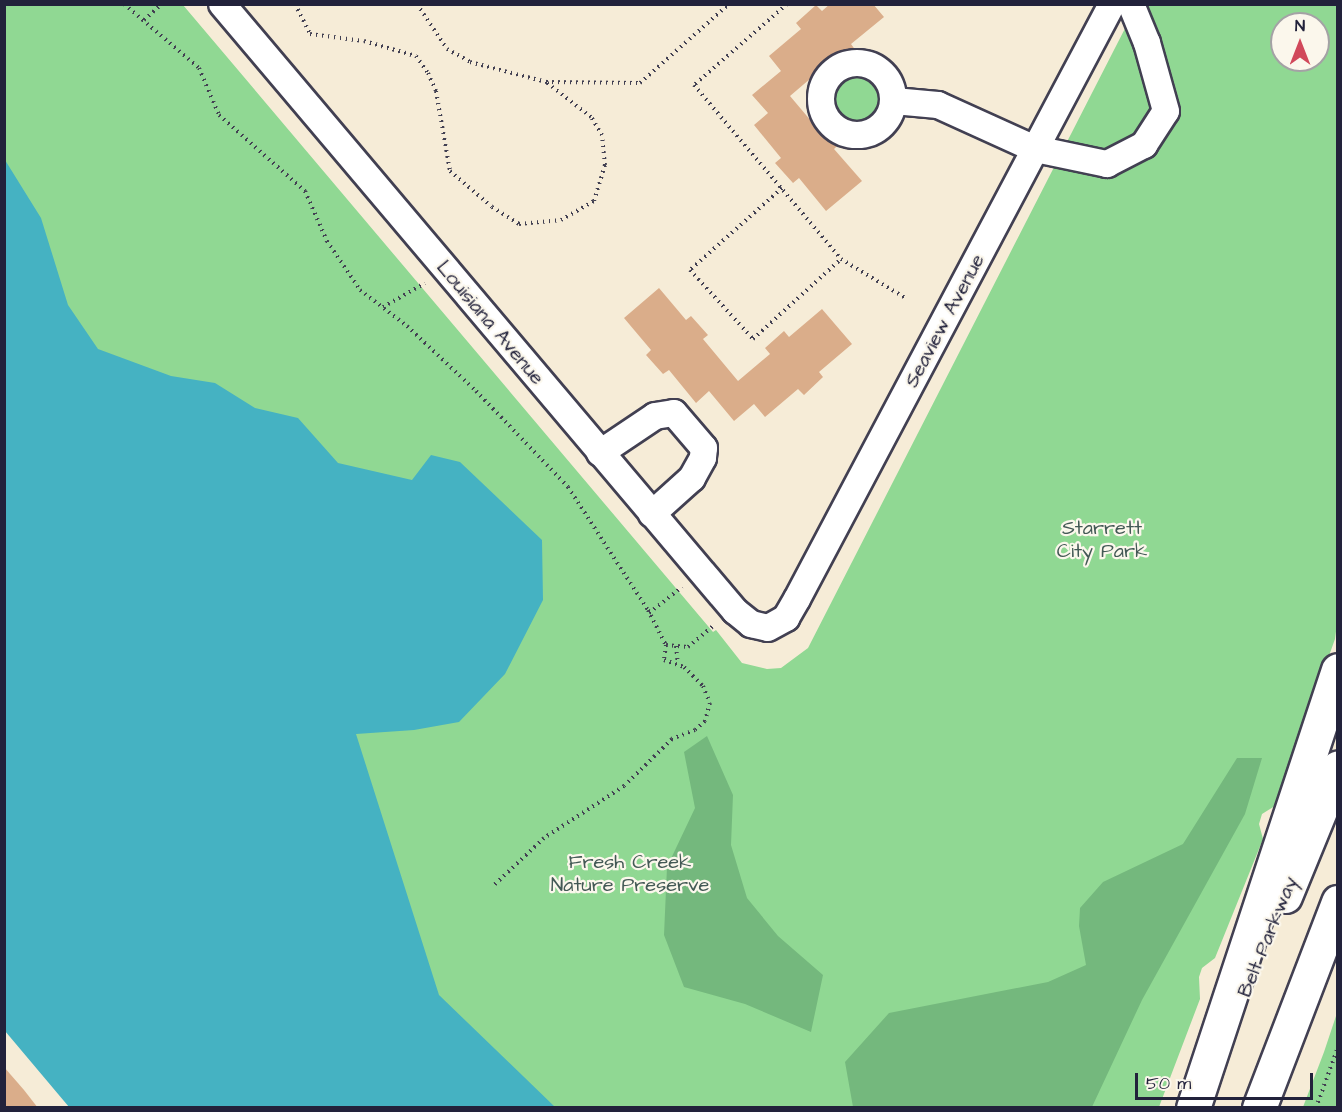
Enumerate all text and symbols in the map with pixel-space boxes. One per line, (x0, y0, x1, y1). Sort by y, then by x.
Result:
north arrow (1270, 12, 1330, 72)
text: N (1295, 15, 1305, 37)
street label: Seaview Avenue (900, 250, 990, 392)
street label: Louisiana Avenue (431, 256, 549, 390)
park label: Starrett City Park (1057, 517, 1147, 564)
park label: Fresh Creek Nature Preserve (551, 851, 709, 898)
street label: Belt Parkway (1233, 873, 1303, 1001)
scale bar (1138, 1061, 1316, 1099)
text: 50 m (1146, 1071, 1191, 1096)

